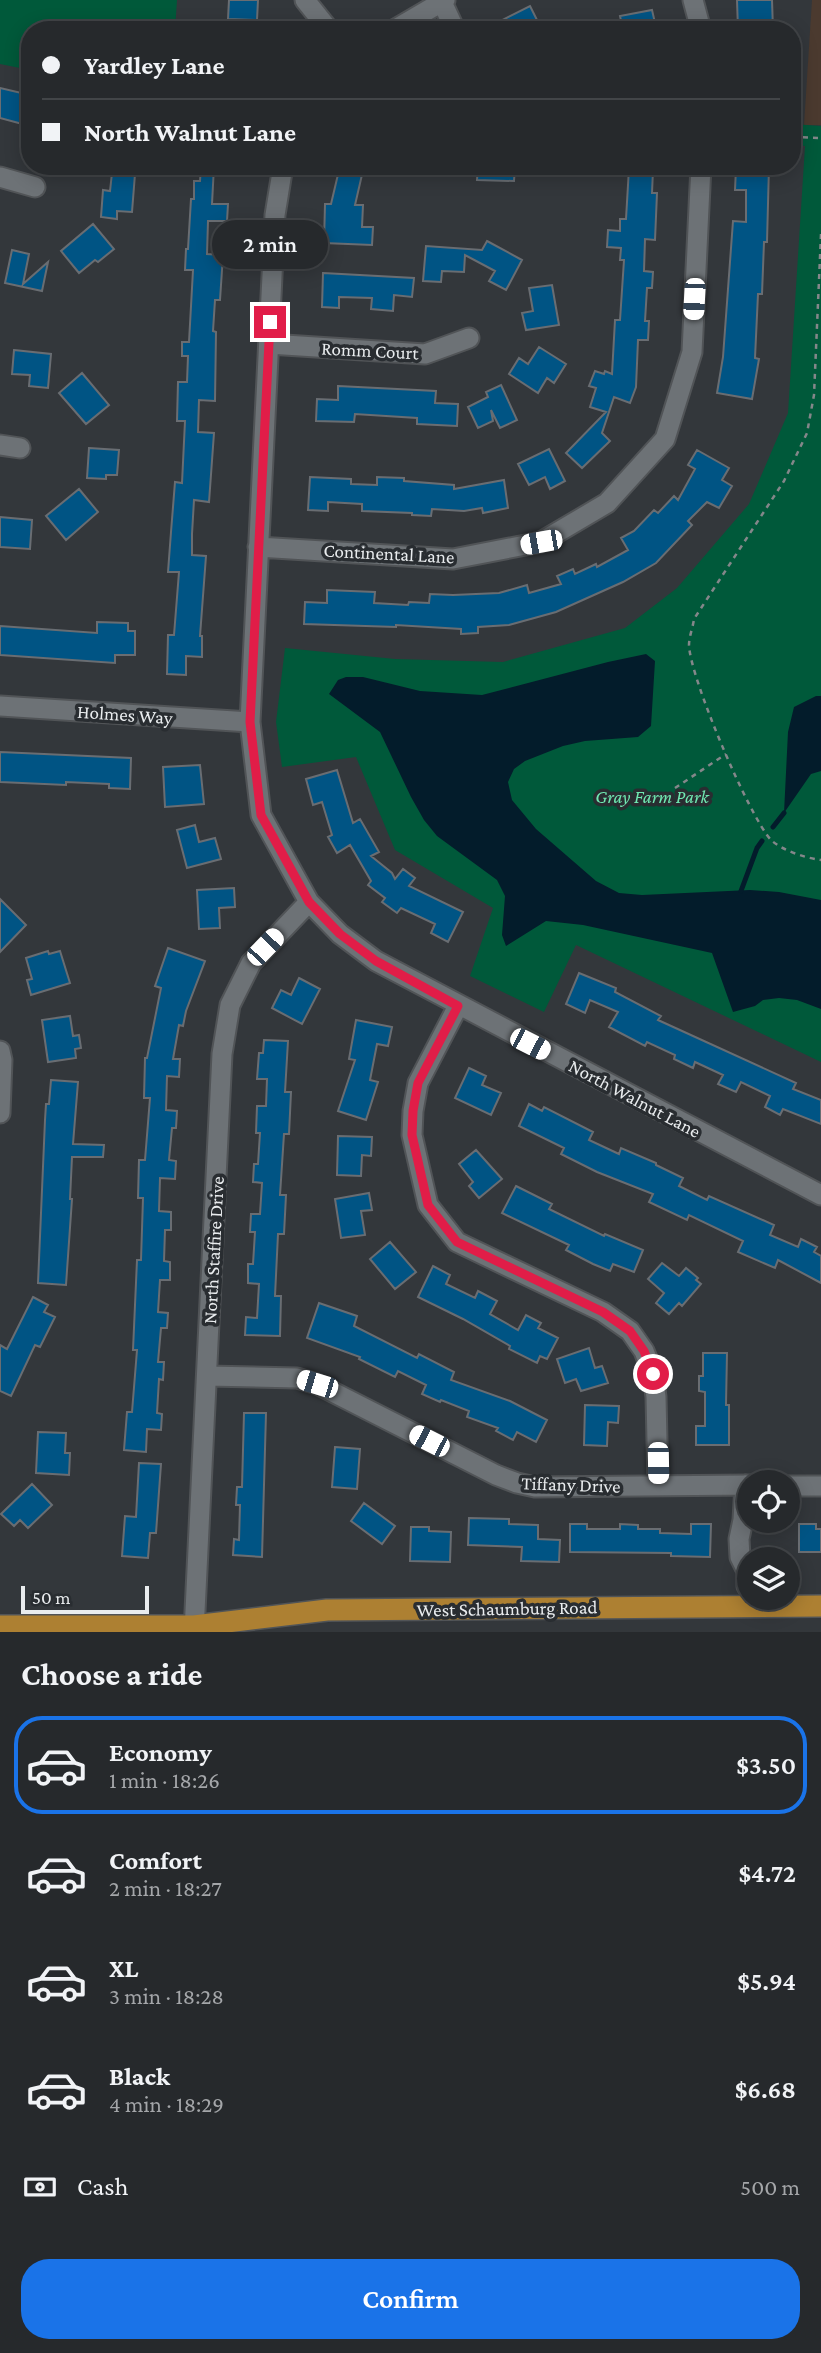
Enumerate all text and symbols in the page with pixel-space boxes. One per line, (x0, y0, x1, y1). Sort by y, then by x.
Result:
text: Yardley Lane (84, 51, 225, 80)
text: North Walnut Lane (84, 118, 296, 147)
callout: 2 min (212, 220, 328, 270)
text: 2 min (243, 231, 297, 257)
car (683, 277, 706, 321)
route end (254, 306, 286, 338)
street label: Romm Court (321, 337, 420, 364)
car (519, 528, 564, 556)
street label: Continental Lane (323, 540, 455, 567)
street label: Holmes Way (77, 701, 174, 728)
park label: Gray Farm Park (595, 786, 709, 807)
car (243, 925, 288, 969)
car (507, 1025, 554, 1063)
street label: North Walnut Lane (565, 1055, 704, 1142)
street label: North Staffire Drive (199, 1176, 228, 1324)
route start (637, 1358, 669, 1390)
car (294, 1368, 341, 1400)
car (406, 1422, 453, 1460)
car (648, 1442, 669, 1484)
map controls (737, 1470, 800, 1610)
button: locate (737, 1470, 800, 1533)
street label: Tiffany Drive (521, 1472, 621, 1497)
button: layers (737, 1547, 800, 1610)
scale bar (21, 1583, 149, 1615)
text: 50 m (32, 1587, 71, 1608)
street label: West Schaumburg Road (416, 1596, 598, 1621)
text: Choose a ride (21, 1656, 202, 1692)
icon: car (25, 1734, 88, 1797)
text: Economy (109, 1738, 212, 1767)
text: $3.50 (736, 1751, 796, 1780)
text: 1 min · 18:26 (109, 1767, 220, 1793)
icon: car (25, 1842, 88, 1905)
text: Comfort (109, 1846, 202, 1875)
text: $4.72 (738, 1859, 796, 1888)
text: 2 min · 18:27 (109, 1875, 222, 1901)
icon: car (25, 1950, 88, 2013)
text: XL (109, 1954, 138, 1983)
text: $5.94 (737, 1967, 796, 1996)
text: 3 min · 18:28 (109, 1983, 224, 2009)
icon: car (25, 2058, 88, 2121)
text: Black (109, 2062, 170, 2091)
text: $6.68 (735, 2075, 796, 2104)
text: 4 min · 18:29 (109, 2091, 224, 2117)
icon: cash (21, 2168, 59, 2206)
text: Cash (77, 2172, 128, 2201)
text: 500 m (740, 2174, 800, 2200)
button: Confirm (21, 2259, 800, 2339)

